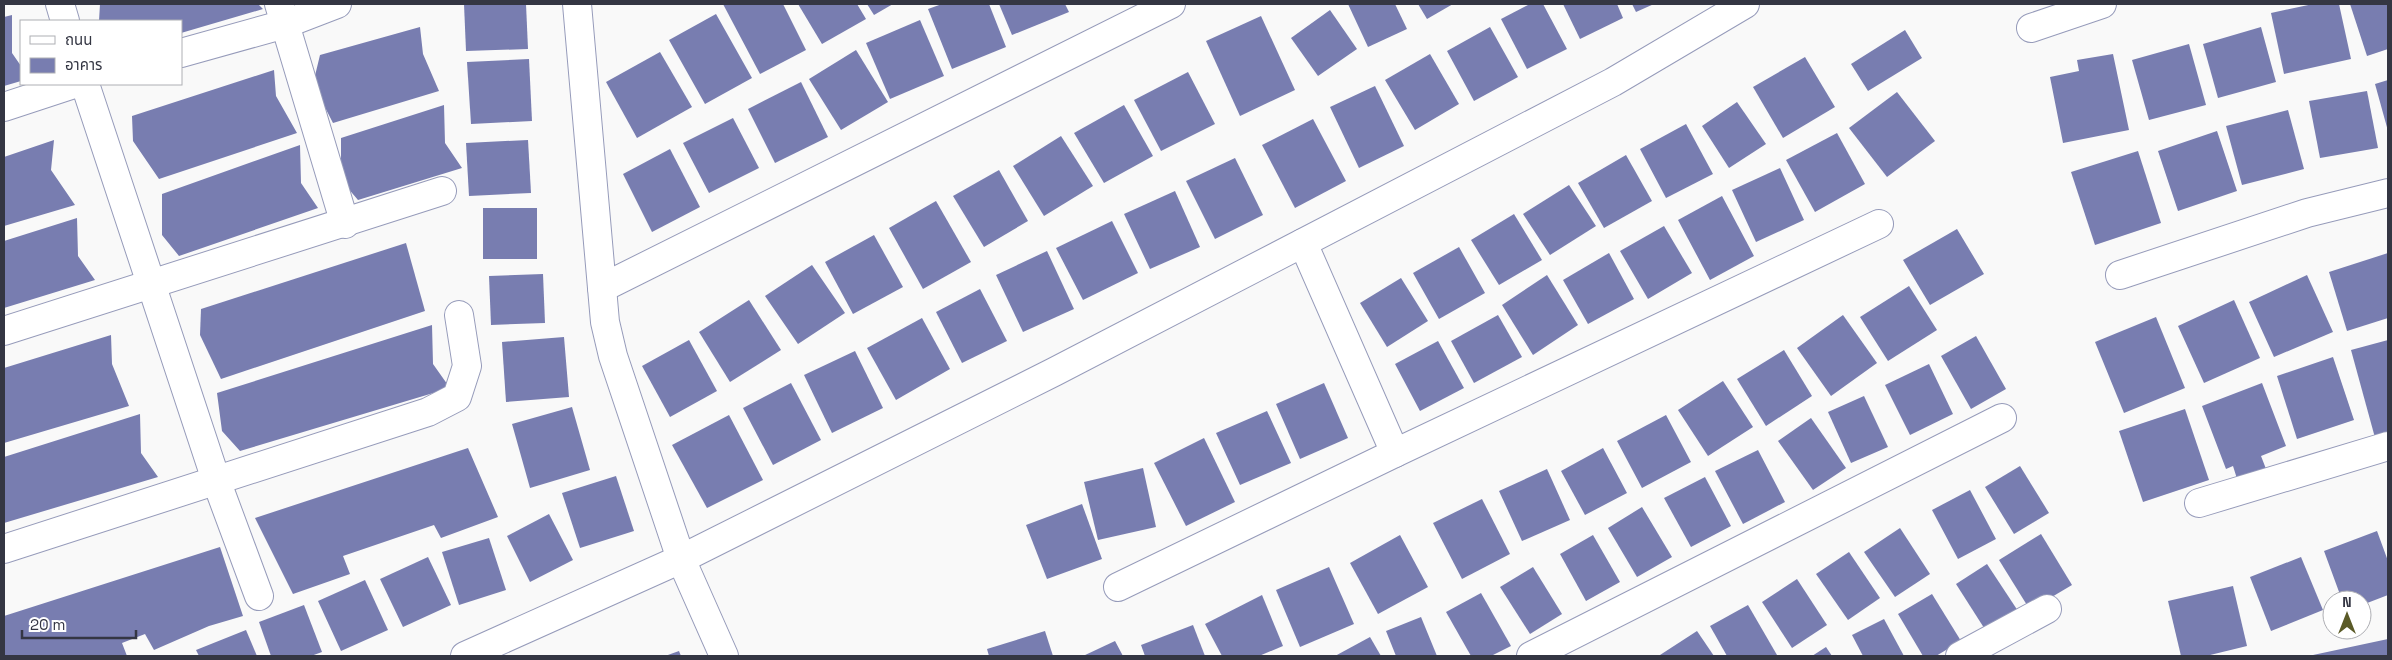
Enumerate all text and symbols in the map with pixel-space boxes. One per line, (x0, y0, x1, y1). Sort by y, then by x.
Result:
legend (20, 20, 182, 85)
text: ถนน (65, 30, 92, 49)
text: อาคาร (65, 55, 102, 74)
north arrow (2322, 590, 2372, 640)
text: N (2342, 593, 2352, 611)
scale bar (22, 608, 136, 640)
text: 20 m (30, 615, 65, 634)

